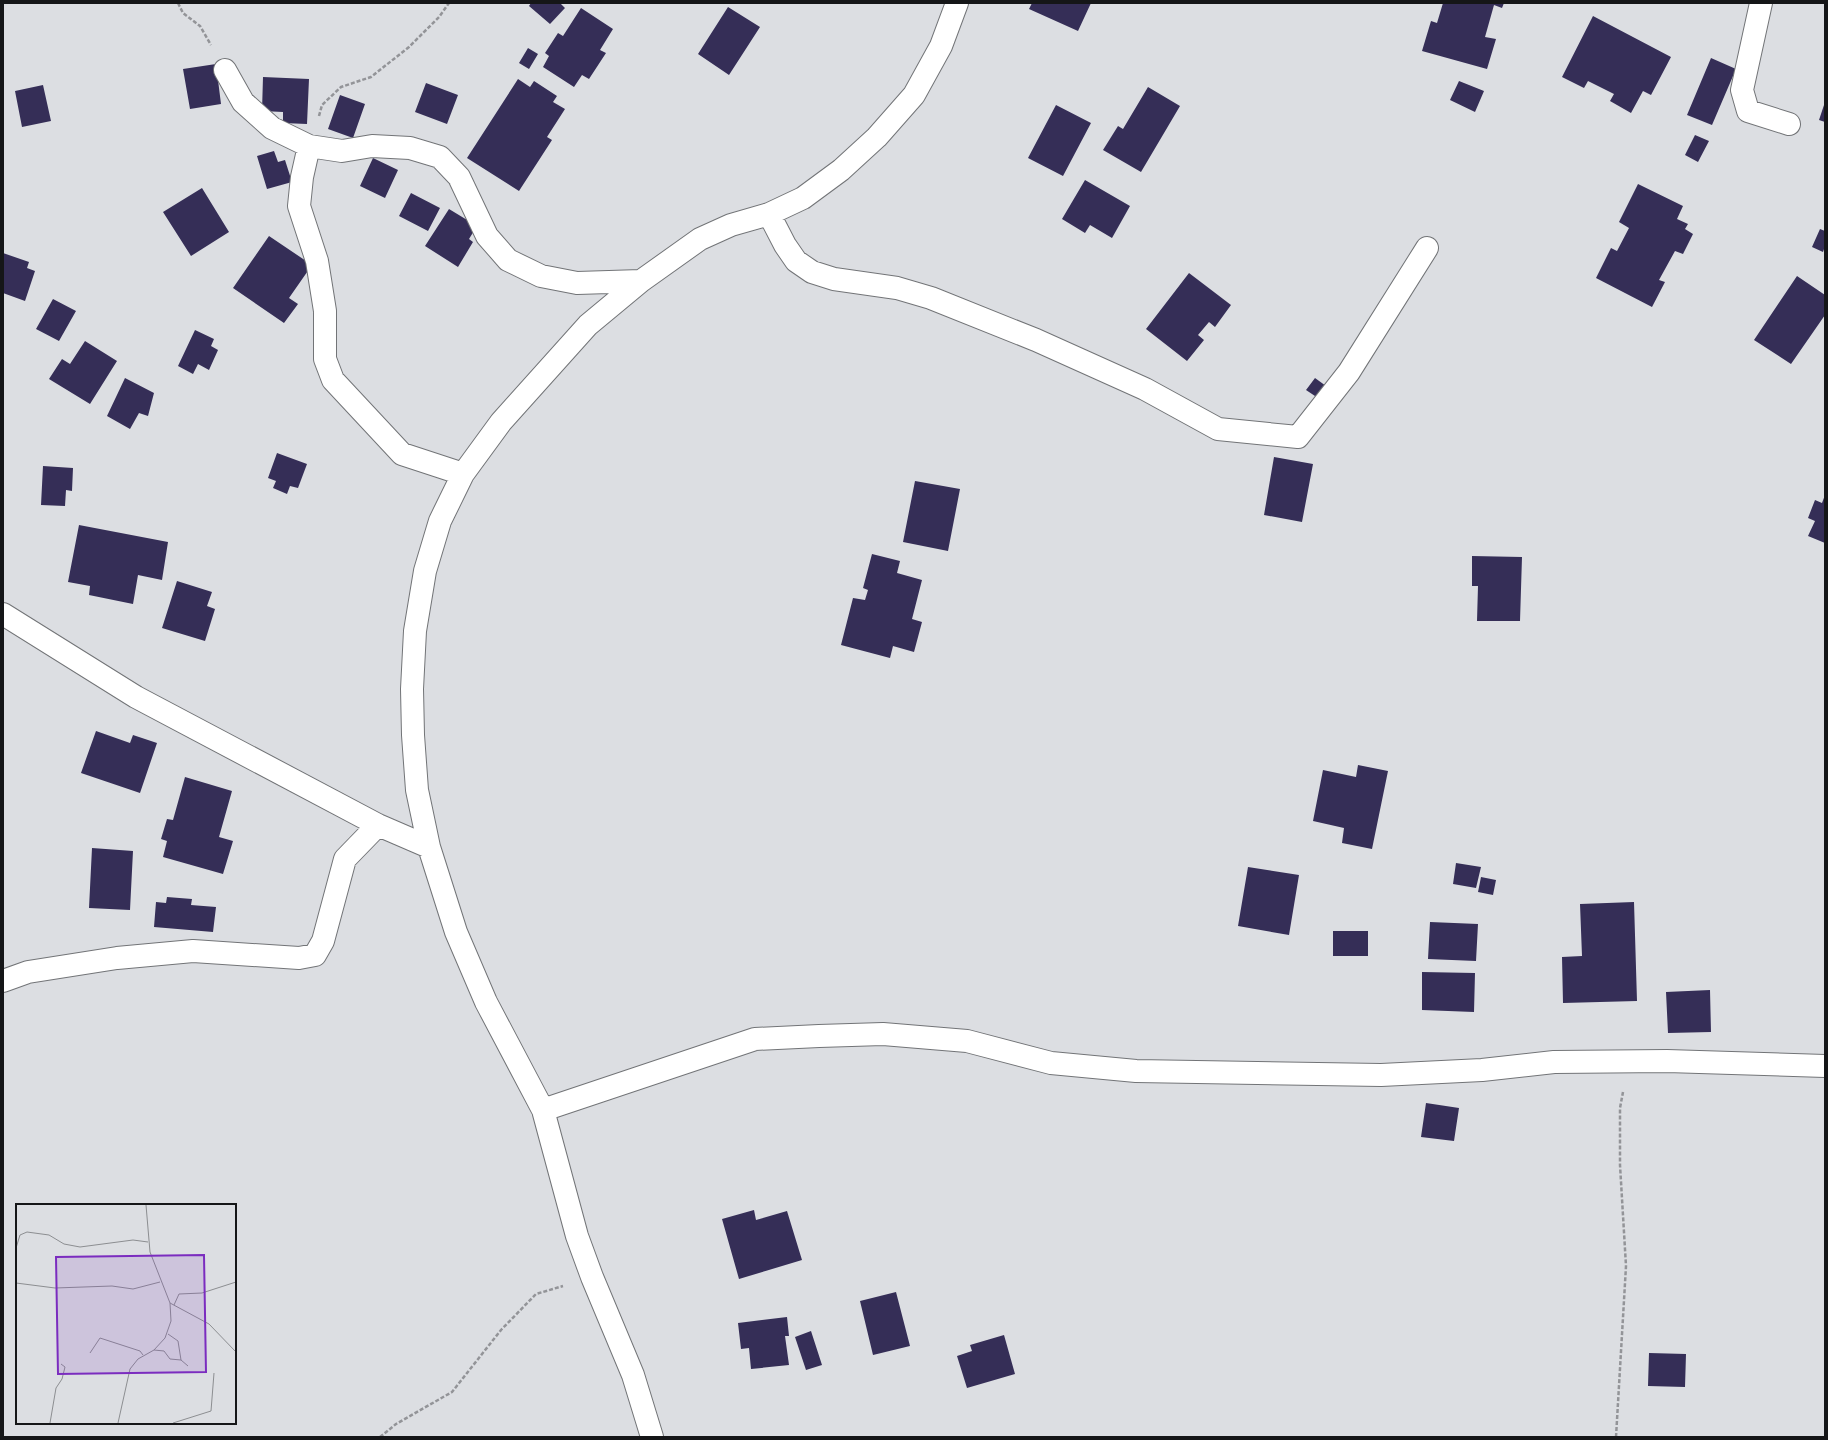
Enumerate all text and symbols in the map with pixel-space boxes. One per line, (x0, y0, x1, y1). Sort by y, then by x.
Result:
inset map (16, 1204, 236, 1424)

